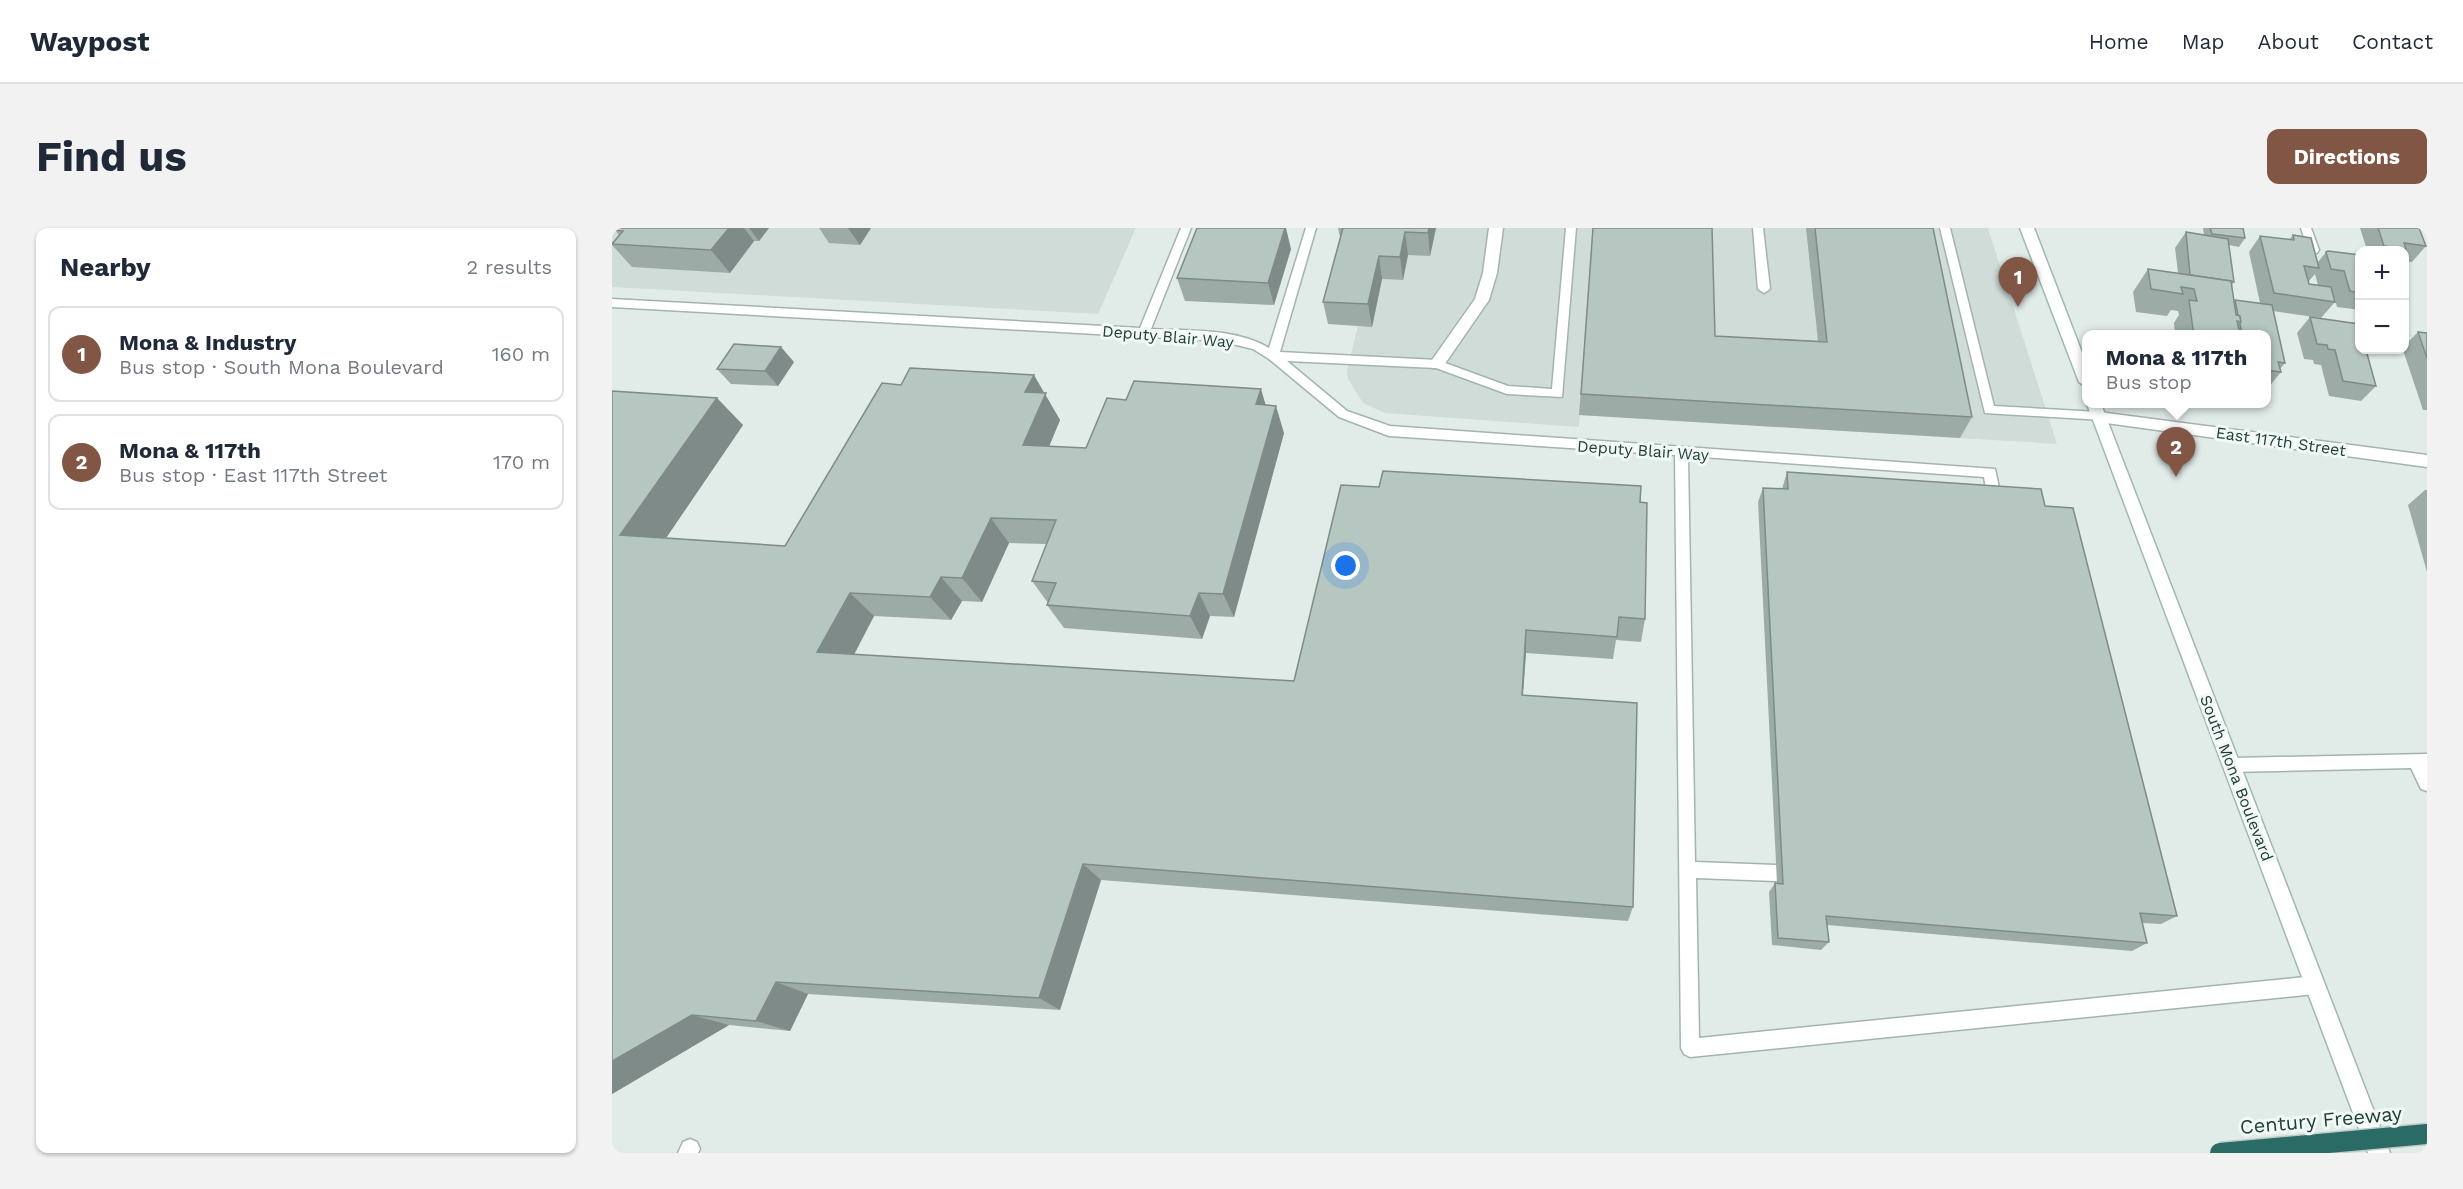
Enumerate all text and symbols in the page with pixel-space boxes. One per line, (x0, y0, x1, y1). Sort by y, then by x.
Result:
text: Waypost (30, 25, 149, 58)
text: Home (2089, 29, 2149, 54)
text: Map (2182, 29, 2225, 54)
text: About (2258, 29, 2319, 54)
text: Contact (2352, 29, 2433, 54)
button: Directions (2267, 129, 2427, 184)
text: Find us (36, 132, 187, 181)
map controls (2355, 246, 2409, 354)
button: + (2355, 246, 2409, 300)
text: Nearby (60, 252, 151, 282)
text: 2 results (467, 255, 552, 279)
pin: 1 (1998, 257, 2038, 307)
button: − (2355, 300, 2409, 354)
street label: Deputy Blair Way (1101, 321, 1235, 352)
text: Mona & Industry (119, 330, 296, 355)
popup (2082, 330, 2271, 408)
text: 1 (77, 342, 86, 366)
text: 160 m (492, 342, 550, 366)
text: Mona & 117th (2106, 345, 2247, 370)
text: Bus stop · South Mona Boulevard (119, 355, 444, 379)
text: Bus stop (2106, 370, 2192, 394)
street label: East 117th Street (2215, 423, 2348, 460)
pin: 2 (2156, 428, 2196, 477)
street label: Deputy Blair Way (1576, 436, 1710, 465)
text: Mona & 117th (119, 438, 261, 463)
text: 2 (76, 450, 87, 474)
text: 170 m (493, 450, 550, 474)
text: Bus stop · East 117th Street (119, 463, 387, 487)
your location (1331, 551, 1360, 580)
street label: South Mona Boulevard (2196, 692, 2277, 864)
street label: Century Freeway (2239, 1101, 2404, 1139)

